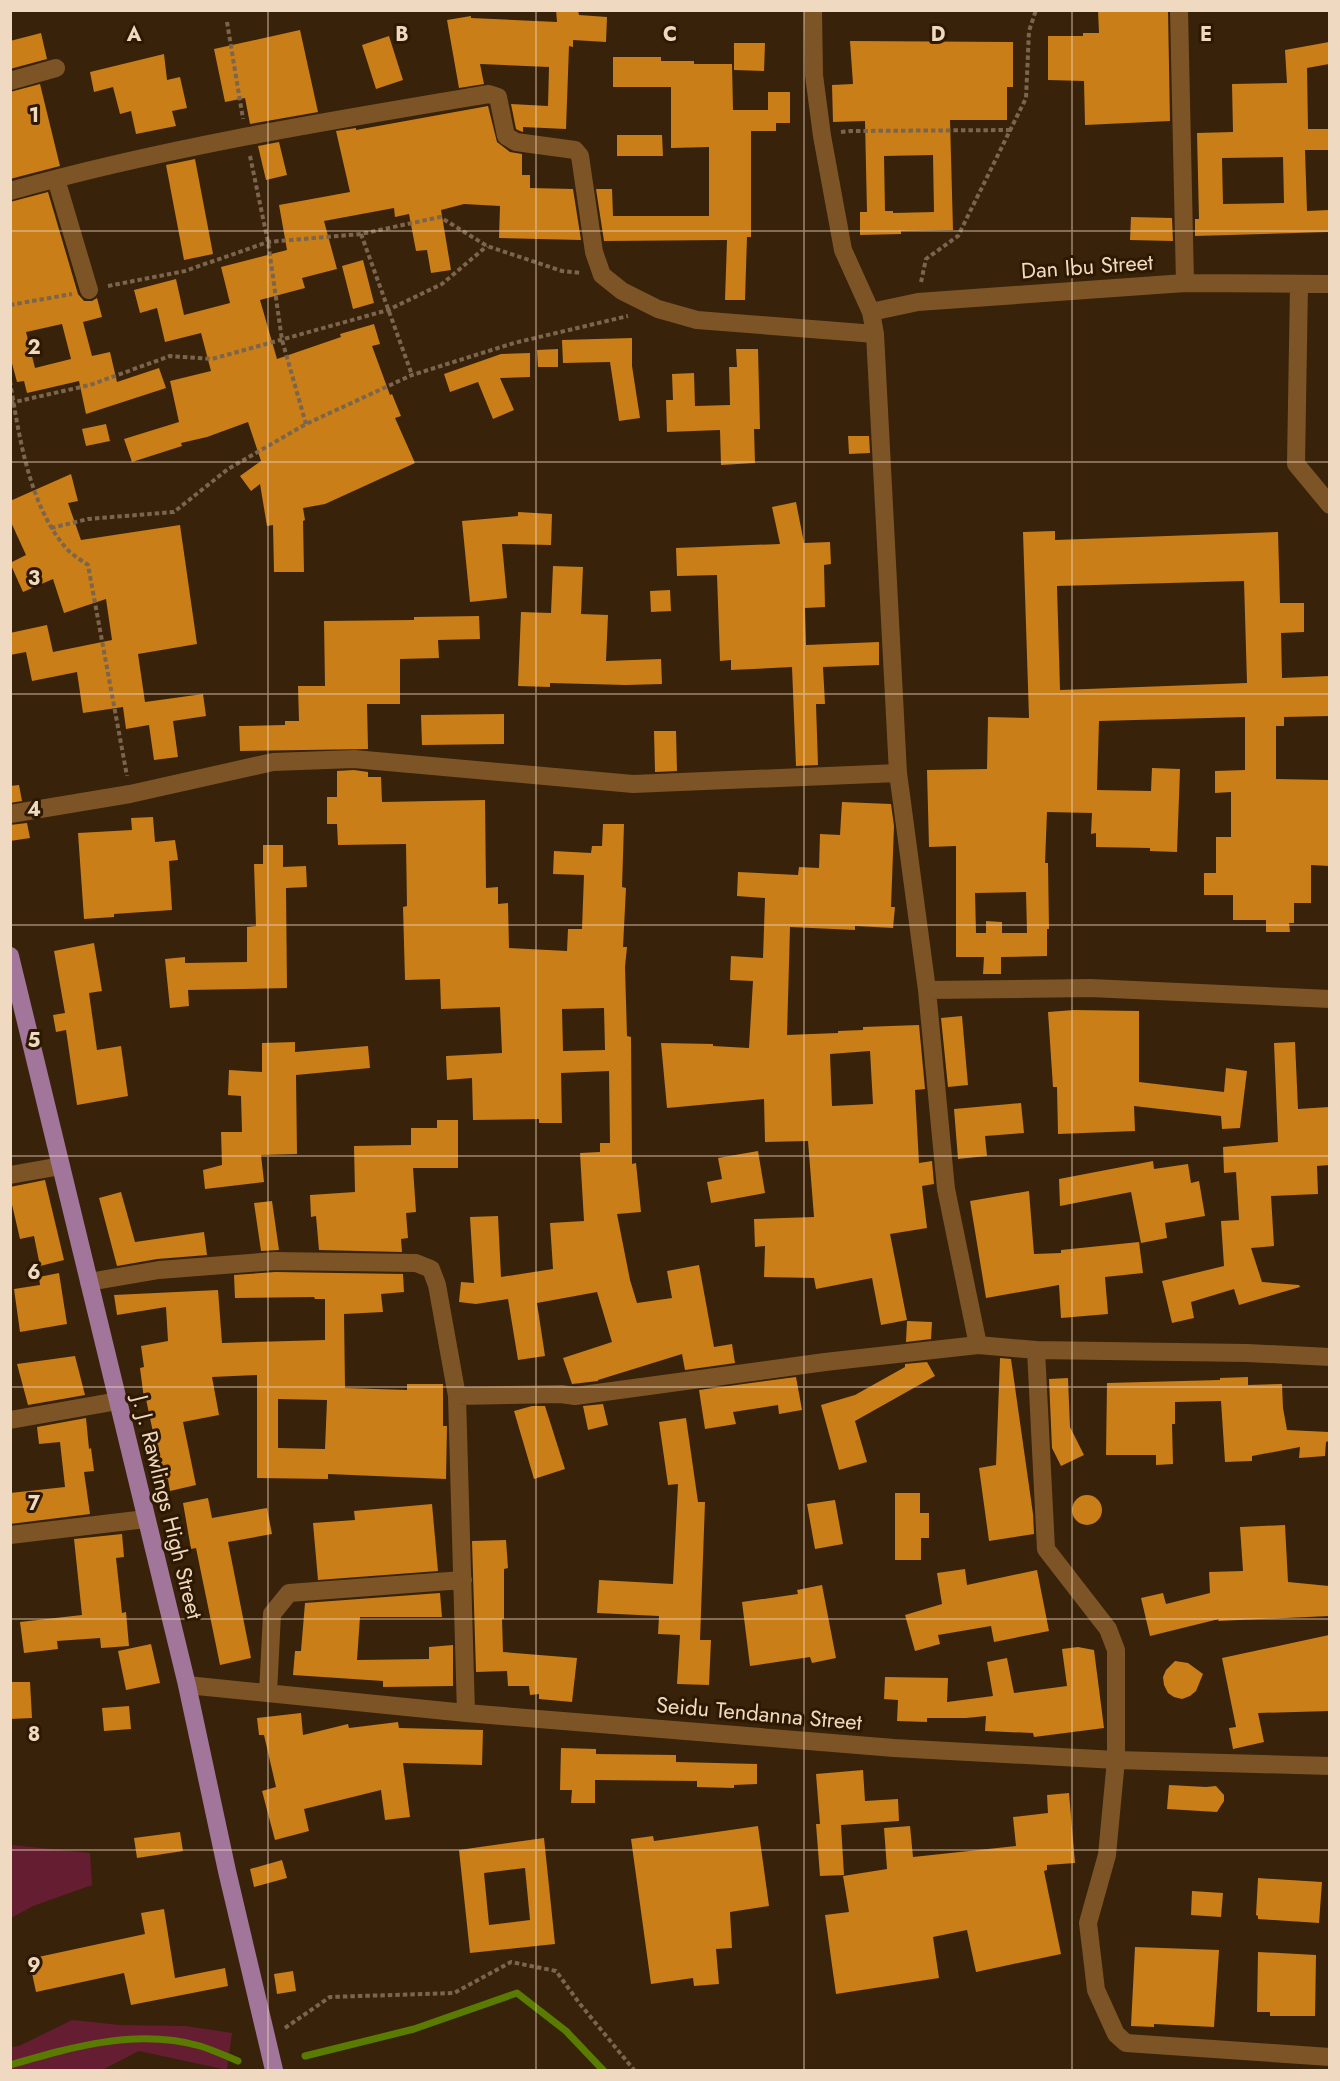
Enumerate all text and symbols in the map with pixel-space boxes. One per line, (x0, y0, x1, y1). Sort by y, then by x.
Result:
text: A (126, 20, 142, 49)
text: B (395, 20, 409, 49)
text: C (663, 20, 677, 49)
text: D (931, 20, 945, 49)
text: E (1200, 20, 1212, 49)
text: 1 (29, 101, 39, 130)
street label: Dan Ibu Street (1020, 245, 1155, 287)
text: 2 (27, 333, 41, 362)
text: 3 (28, 564, 40, 593)
text: 4 (27, 795, 41, 824)
text: 5 (28, 1026, 41, 1055)
text: 6 (27, 1258, 41, 1287)
street label: J. J. Rawlings High Street (124, 1389, 211, 1623)
text: 7 (28, 1489, 41, 1518)
street label: Seidu Tendanna Street (655, 1688, 864, 1738)
text: 8 (28, 1720, 40, 1749)
text: 9 (27, 1951, 41, 1980)

